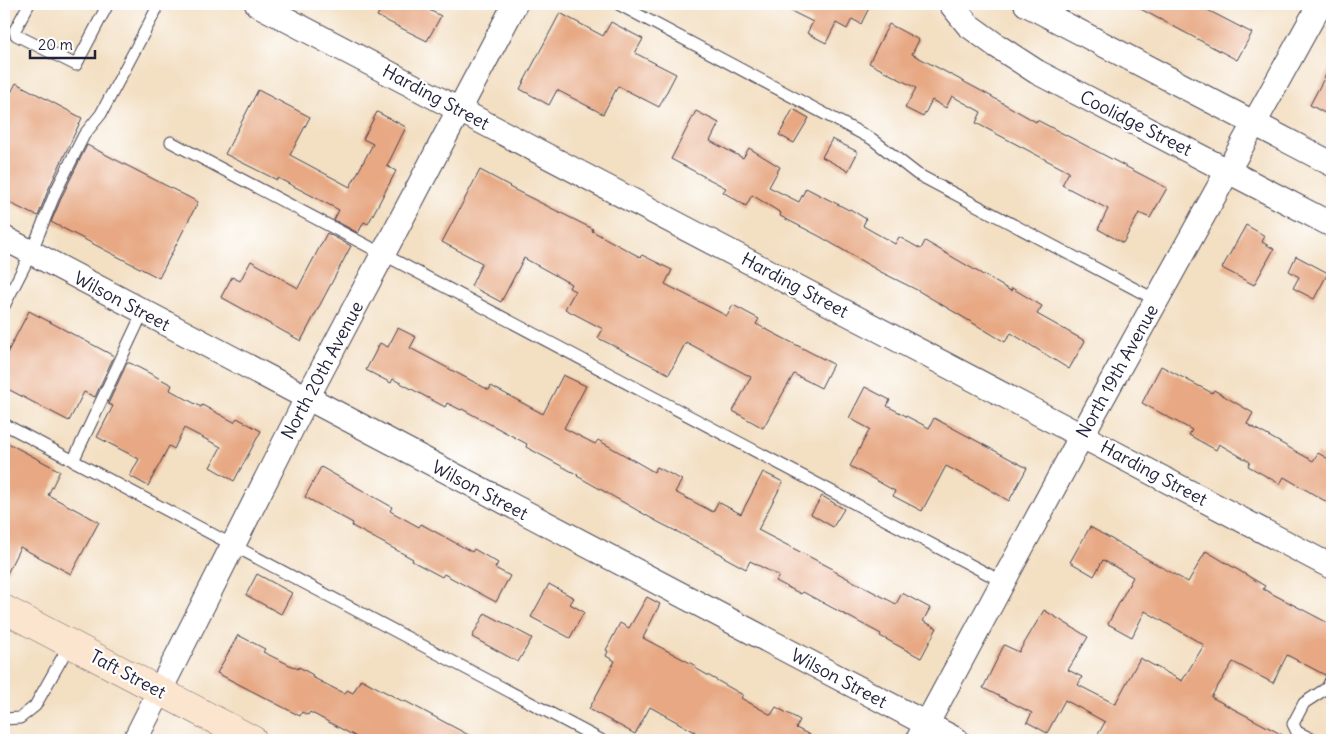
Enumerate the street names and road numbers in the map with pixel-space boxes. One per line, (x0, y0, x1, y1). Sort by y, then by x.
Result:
street label: Harding Street (379, 59, 493, 135)
street label: Coolidge Street (1076, 85, 1196, 161)
street label: Harding Street (738, 247, 852, 323)
street label: Wilson Street (70, 266, 174, 336)
street label: North 20th Avenue (276, 297, 368, 443)
street label: North 19th Avenue (1071, 300, 1163, 442)
street label: Harding Street (1097, 435, 1211, 511)
street label: Wilson Street (428, 455, 532, 525)
street label: Wilson Street (787, 643, 891, 713)
street label: Taft Street (86, 644, 170, 704)

